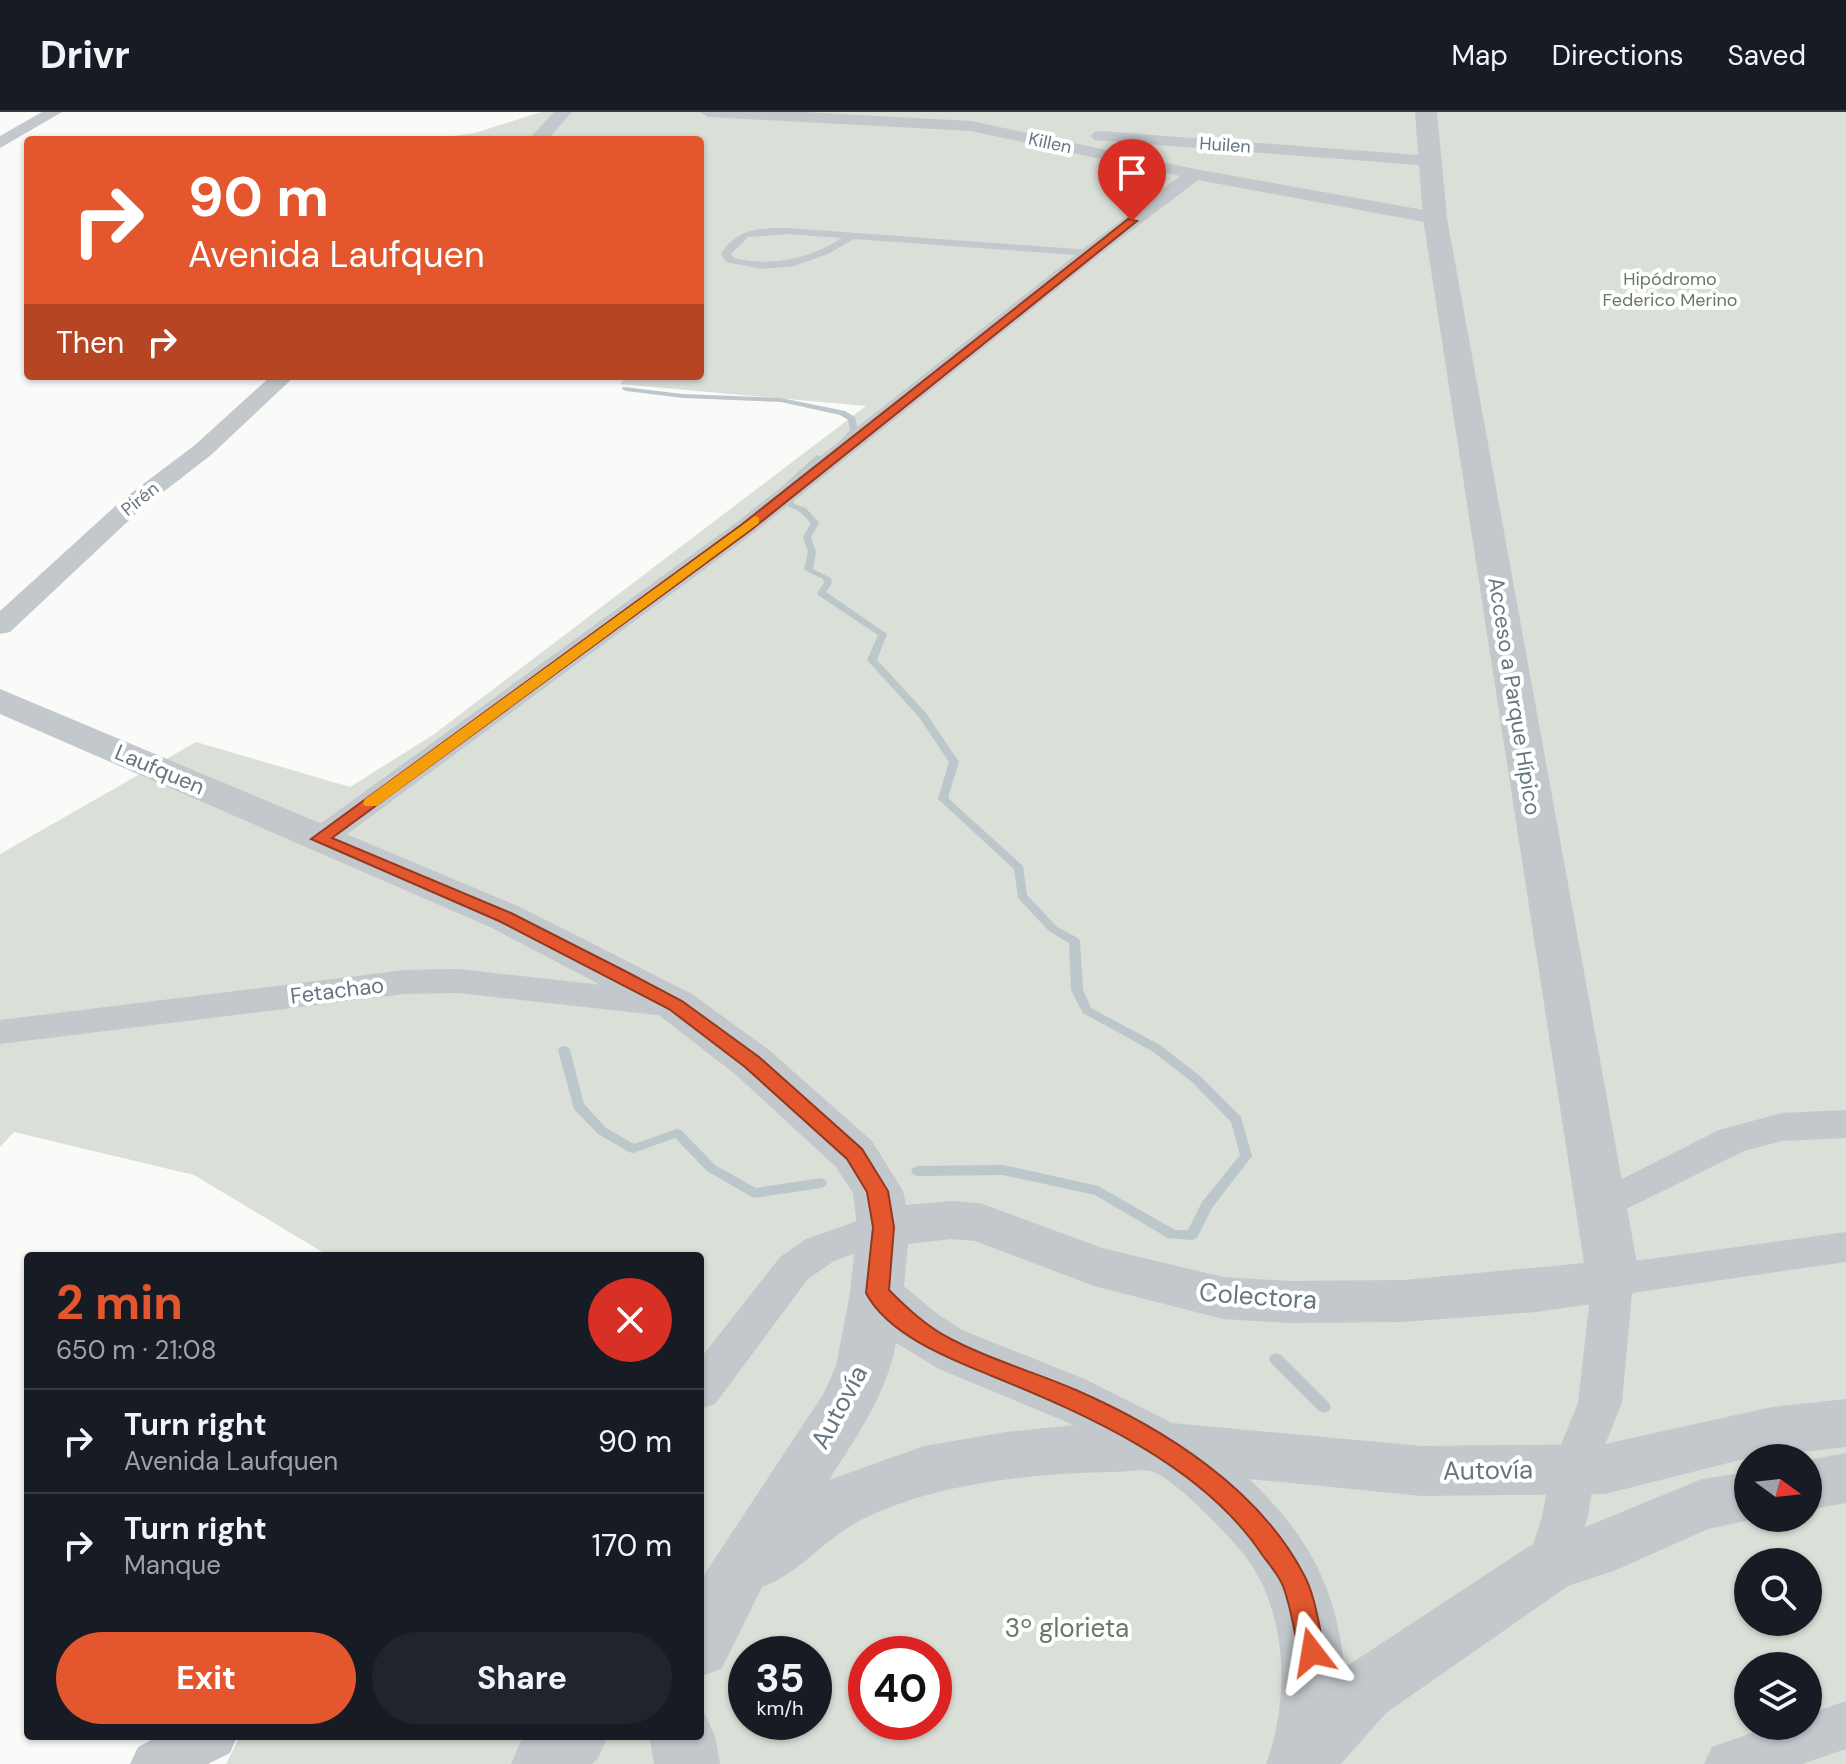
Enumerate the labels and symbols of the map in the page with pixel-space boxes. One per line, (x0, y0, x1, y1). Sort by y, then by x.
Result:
street label: Killen (1026, 127, 1074, 159)
street label: Huilen (1198, 131, 1252, 159)
pin (1098, 139, 1166, 221)
park label: Hipódromo Federico Merino (1602, 267, 1738, 312)
street label: Pirén (116, 477, 164, 521)
street label: Acceso a Parque Hípico (1481, 575, 1548, 817)
street label: Laufquen (111, 738, 209, 801)
street label: Fetachao (289, 970, 386, 1011)
street label: Colectora (1198, 1275, 1318, 1317)
street label: Autovía (803, 1359, 875, 1455)
north arrow (1734, 1444, 1822, 1532)
street label: Autovía (1443, 1452, 1533, 1488)
position arrow (1270, 1610, 1354, 1694)
park label: 3º glorieta (1005, 1611, 1129, 1645)
speed limit sign: 40 (848, 1636, 952, 1740)

